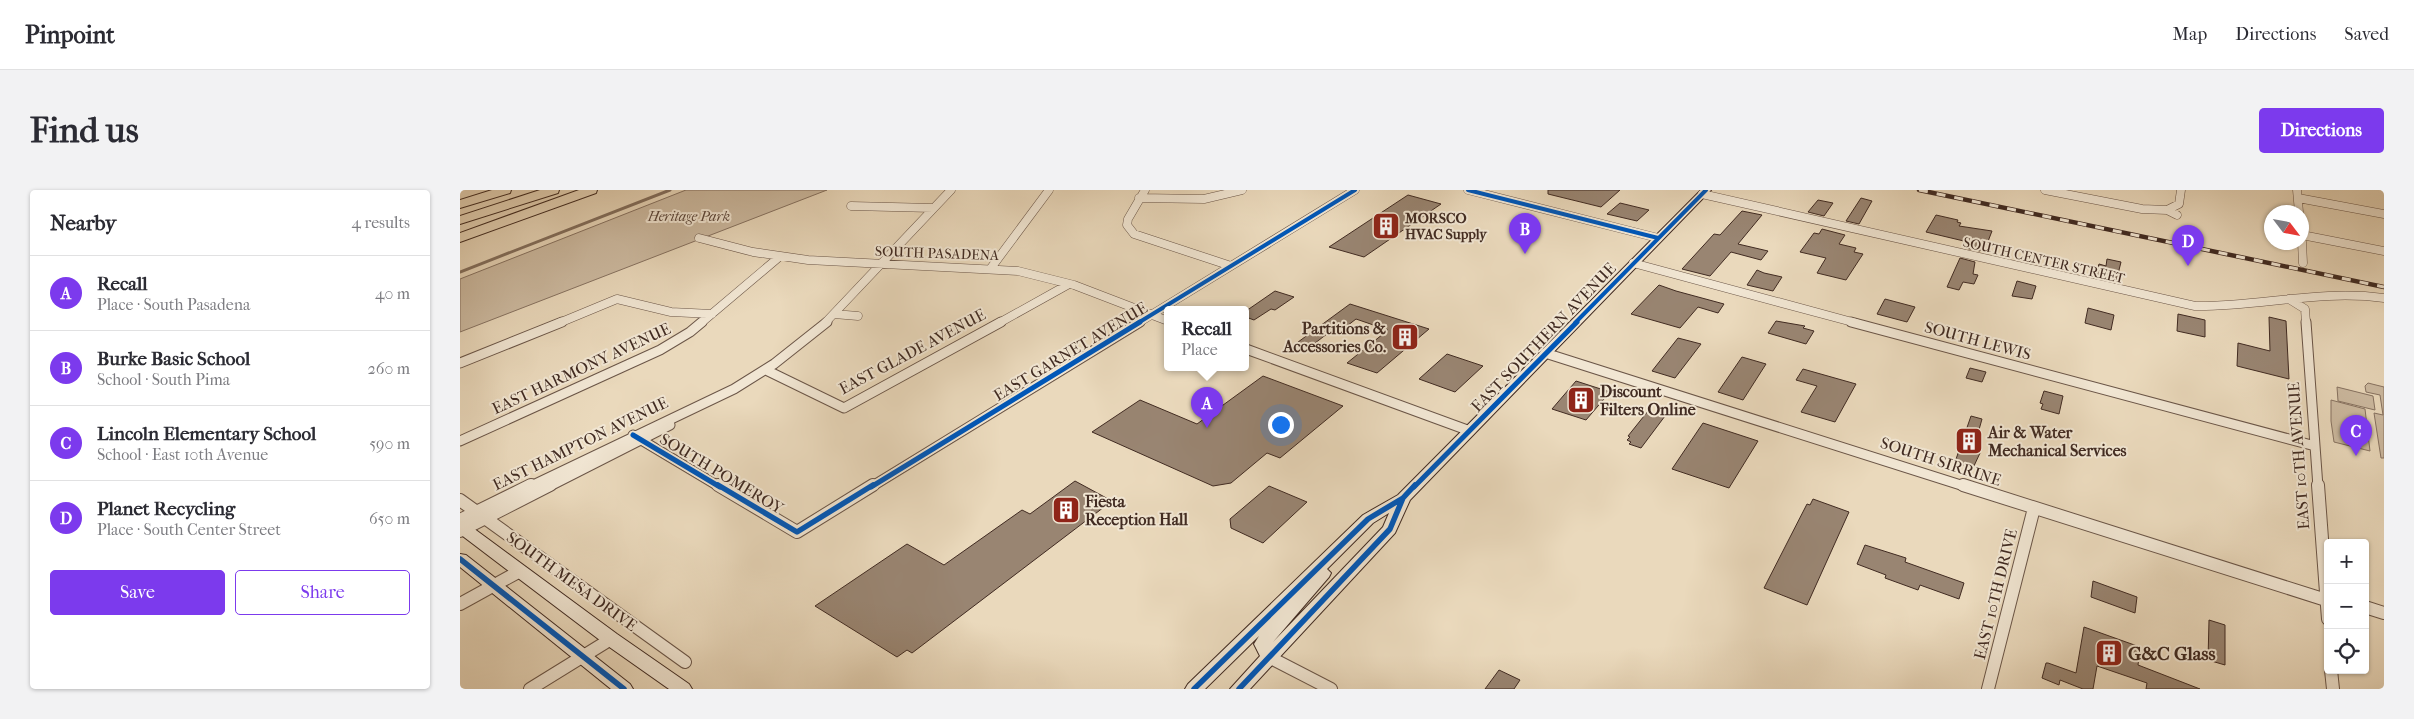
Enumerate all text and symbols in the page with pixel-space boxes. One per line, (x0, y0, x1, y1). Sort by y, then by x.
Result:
text: Pinpoint (25, 21, 115, 49)
text: Map (2173, 24, 2207, 45)
text: Directions (2235, 24, 2316, 45)
text: Saved (2344, 24, 2389, 45)
button: Directions (2259, 108, 2384, 153)
text: Find us (30, 110, 139, 151)
north arrow (2264, 205, 2309, 250)
park label: Heritage Park (647, 208, 730, 225)
place label: MORSCO HVAC Supply (1404, 210, 1488, 243)
text: Nearby (50, 211, 116, 235)
building icon: MORSCO HVAC Supply (1371, 211, 1401, 241)
text: 4 results (352, 213, 410, 232)
pin: B (1509, 213, 1541, 254)
pin: D (2172, 225, 2204, 266)
street label: SOUTH CENTER STREET (1961, 234, 2127, 288)
street label: SOUTH PASADENA (875, 243, 1000, 264)
street label: EAST SOUTHERN AVENUE (1467, 259, 1620, 416)
text: Recall (97, 273, 148, 295)
text: A (61, 284, 71, 303)
text: 40 m (375, 284, 410, 303)
text: Place · South Pasadena (97, 295, 250, 314)
street label: EAST GARNET AVENUE (990, 298, 1151, 405)
street label: EAST GLADE AVENUE (836, 305, 989, 398)
popup (1164, 306, 1249, 371)
street label: SOUTH LEWIS (1923, 317, 2033, 364)
text: Recall (1181, 318, 1232, 340)
street label: EAST HARMONY AVENUE (489, 319, 674, 418)
place label: Partitions & Accessories Co. (1282, 319, 1386, 356)
building icon: Partitions & Accessories Co. (1390, 322, 1420, 352)
text: Place (1181, 340, 1218, 359)
text: Burke Basic School (97, 348, 250, 370)
text: B (61, 359, 71, 378)
text: 260 m (368, 359, 410, 378)
text: School · South Pima (97, 370, 230, 389)
street label: EAST 10TH AVENUE (2284, 381, 2313, 530)
place label: Discount Filters Online (1599, 382, 1696, 419)
building icon: Discount Filters Online (1566, 385, 1596, 415)
pin: A (1191, 387, 1223, 428)
street label: EAST HAMPTON AVENUE (489, 393, 671, 494)
your location (1268, 412, 1294, 438)
pin: C (2340, 415, 2372, 456)
text: Lincoln Elementary School (97, 423, 316, 445)
place label: Air & Water Mechanical Services (1987, 423, 2127, 460)
building icon: Air & Water Mechanical Services (1954, 426, 1984, 456)
street label: SOUTH POMEROY (657, 429, 788, 518)
street label: SOUTH SIRRINE (1878, 433, 2004, 490)
text: C (61, 434, 71, 453)
text: 590 m (369, 434, 410, 453)
text: School · East 10th Avenue (97, 445, 268, 464)
place label: Fiesta Reception Hall (1084, 492, 1188, 530)
building icon: Fiesta Reception Hall (1051, 495, 1081, 525)
text: Planet Recycling (97, 498, 235, 520)
text: D (60, 509, 72, 528)
text: 650 m (369, 509, 410, 528)
text: Place · South Center Street (97, 520, 281, 539)
street label: EAST 10TH DRIVE (1970, 527, 2021, 661)
street label: SOUTH MESA DRIVE (503, 528, 641, 635)
map controls (2324, 539, 2369, 674)
button: + (2324, 539, 2369, 584)
button: Save (50, 570, 225, 615)
button: Share (235, 570, 410, 615)
button: − (2324, 584, 2369, 629)
button: locate (2324, 629, 2369, 674)
building icon: G&C Glass (2094, 638, 2124, 668)
place label: G&C Glass (2128, 643, 2215, 665)

